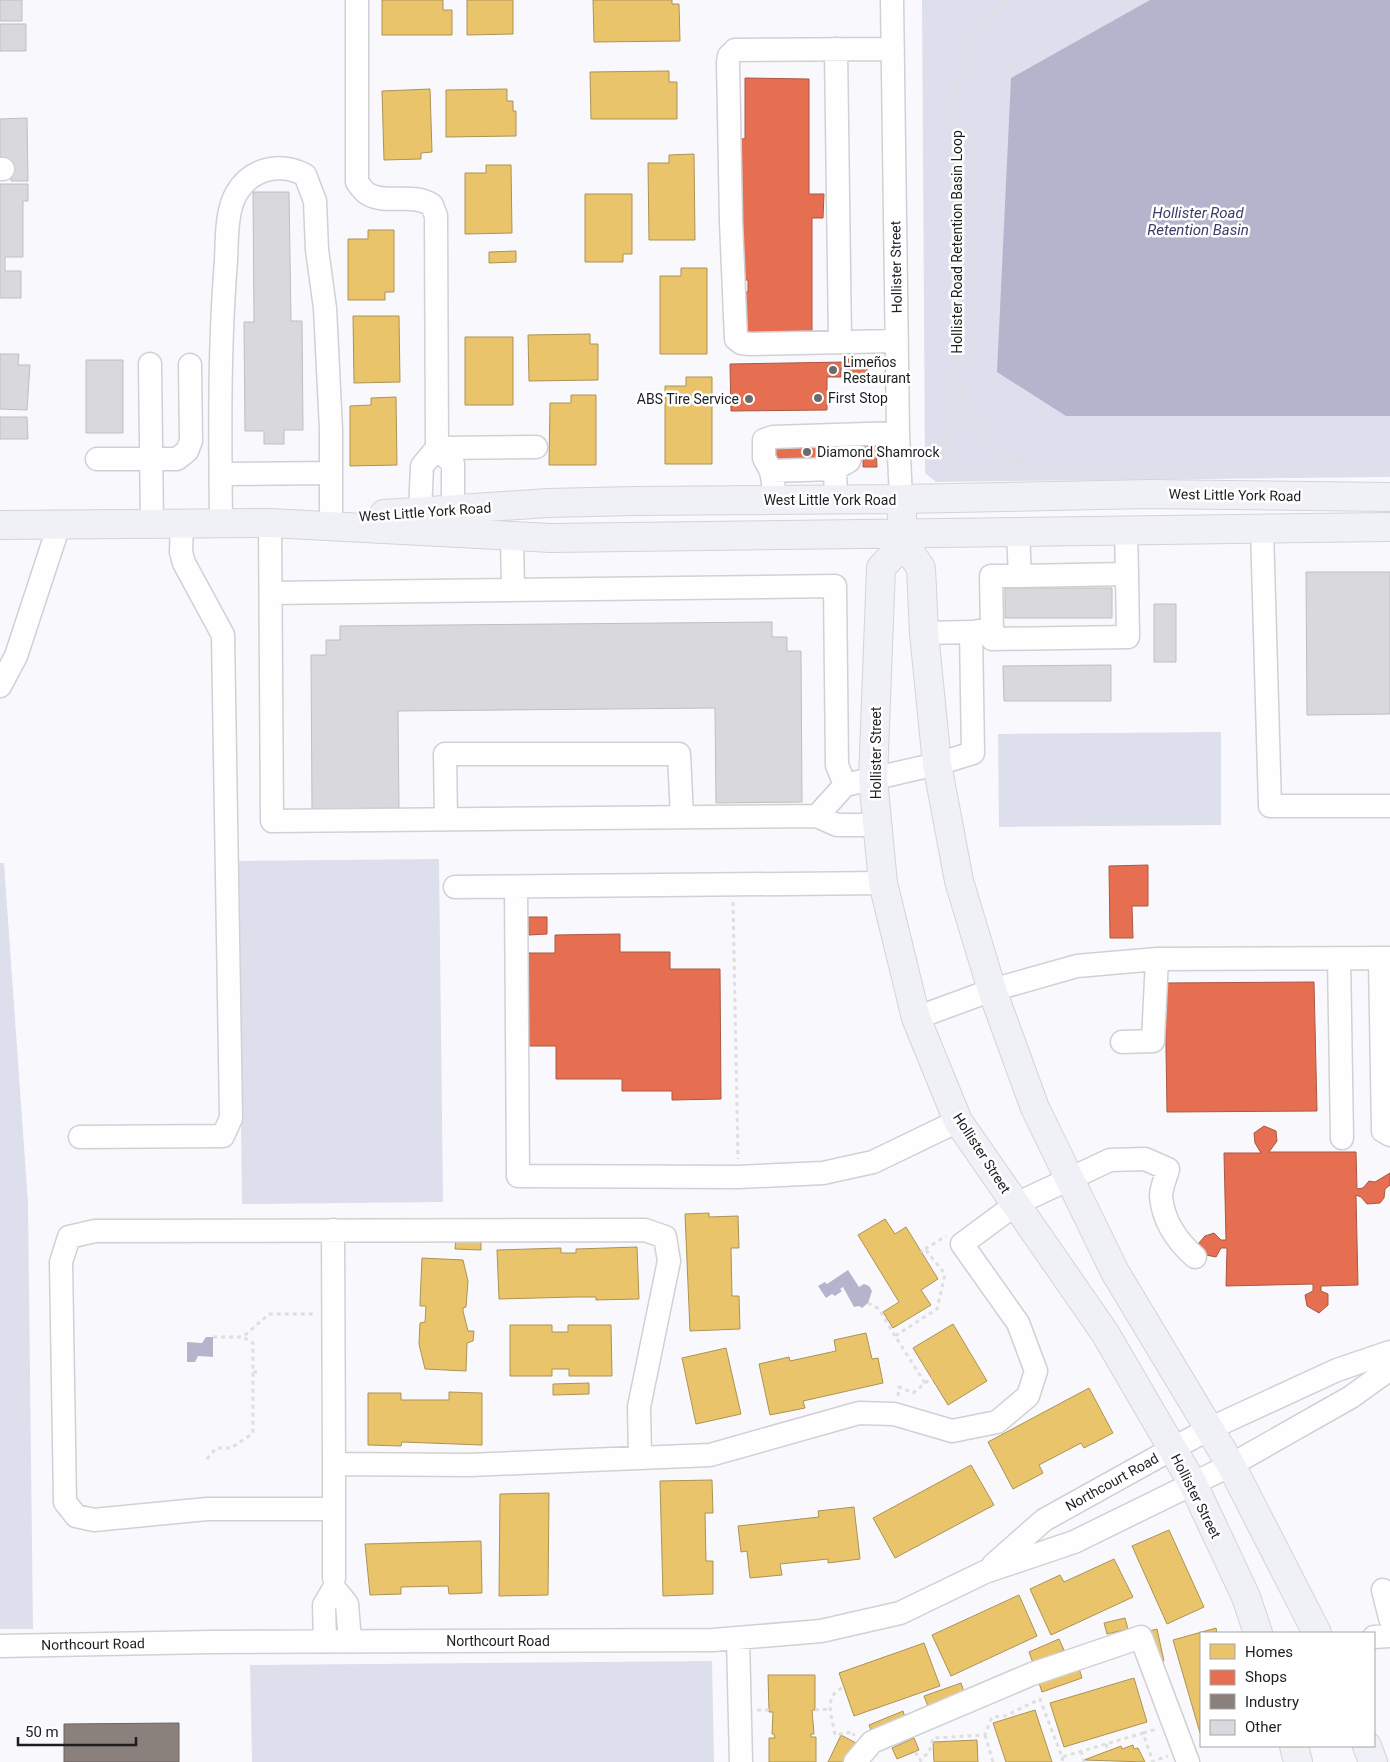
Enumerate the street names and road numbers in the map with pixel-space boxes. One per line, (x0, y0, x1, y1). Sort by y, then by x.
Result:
street label: Hollister Road Retention Basin Loop (949, 130, 965, 354)
street label: Hollister Street (887, 220, 905, 313)
street label: West Little York Road (1169, 486, 1301, 504)
street label: West Little York Road (764, 492, 896, 508)
street label: West Little York Road (358, 499, 492, 525)
street label: Hollister Street (868, 706, 884, 799)
street label: Hollister Street (950, 1110, 1014, 1197)
street label: Northcourt Road (1063, 1450, 1161, 1514)
street label: Hollister Street (1168, 1451, 1224, 1541)
street label: Northcourt Road (446, 1633, 550, 1649)
street label: Northcourt Road (41, 1635, 145, 1653)

